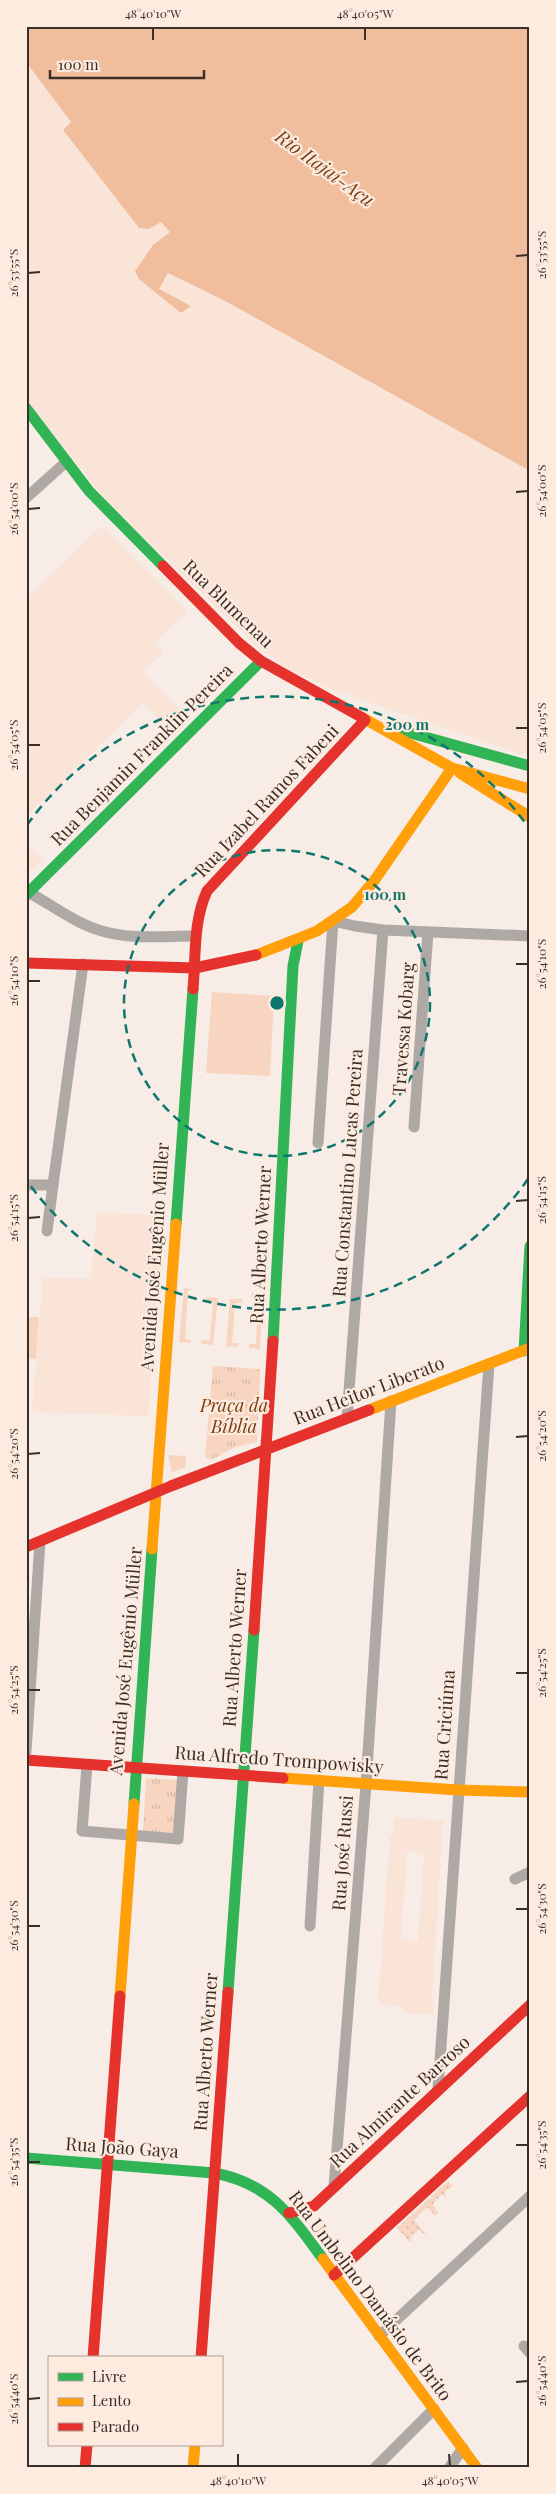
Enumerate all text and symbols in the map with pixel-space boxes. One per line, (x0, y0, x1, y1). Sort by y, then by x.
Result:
text: 48°40'10"W (125, 5, 181, 21)
text: 48°40'05"W (337, 5, 394, 21)
scale bar (50, 48, 204, 80)
text: 100 m (58, 54, 99, 74)
water label: Rio Itajaí-Açu (270, 122, 380, 212)
text: 26°53'55"S (533, 231, 549, 279)
text: 26°53'55"S (5, 249, 21, 297)
text: 26°54'00"S (533, 465, 549, 517)
text: 26°54'00"S (5, 483, 21, 535)
street label: Rua Blumenau (178, 554, 280, 653)
street label: Rua Benjamin Franklin Pereira (45, 658, 238, 850)
text: 26°54'05"S (533, 703, 549, 753)
text: 200 m (385, 714, 430, 734)
street label: Rua Izabel Ramos Fabeni (189, 719, 344, 882)
text: 26°54'05"S (5, 720, 21, 770)
text: 100 m (364, 884, 407, 904)
text: 26°54'10"S (533, 939, 549, 989)
text: 26°54'10"S (5, 956, 21, 1006)
street label: Travessa Kobarg (386, 961, 420, 1096)
centre of rings (268, 994, 286, 1012)
street label: Rua Constantino Lucas Pereira (326, 1048, 368, 1298)
street label: Avenida José Eugênio Müller (134, 1142, 174, 1373)
street label: Rua Alberto Werner (244, 1165, 276, 1325)
text: 26°54'15"S (533, 1176, 549, 1224)
text: 26°54'15"S (5, 1194, 21, 1242)
street label: Rua Heitor Liberato (290, 1350, 448, 1430)
park label: Praça da Bíblia (199, 1393, 268, 1438)
text: 26°54'20"S (533, 1410, 549, 1462)
text: 26°54'20"S (5, 1428, 21, 1480)
street label: Avenida José Eugênio Müller (103, 1546, 147, 1777)
street label: Rua Alberto Werner (216, 1568, 252, 1728)
text: 26°54'25"S (533, 1648, 549, 1698)
text: 26°54'25"S (5, 1665, 21, 1715)
street label: Rua Criciúma (428, 1669, 460, 1781)
street label: Rua Alfredo Trompowisky (174, 1740, 384, 1778)
street label: Rua José Russi (326, 1794, 358, 1912)
text: 26°54'30"S (533, 1883, 549, 1935)
text: 26°54'30"S (5, 1900, 21, 1952)
street label: Rua Alberto Werner (187, 1972, 223, 2132)
street label: Rua Almirante Barroso (324, 2030, 475, 2173)
text: 26°54'35"S (533, 2120, 549, 2170)
street label: Rua João Gaya (65, 2131, 180, 2163)
text: 26°54'35"S (5, 2137, 21, 2187)
street label: Rua Umbelino Damásio de Brito (284, 2185, 458, 2405)
legend (48, 2356, 222, 2446)
text: 26°54'40"S (533, 2356, 549, 2406)
text: Livre (92, 2366, 127, 2386)
text: 26°54'40"S (5, 2374, 21, 2424)
text: Lento (92, 2390, 131, 2410)
text: Parado (92, 2416, 139, 2436)
text: 48°40'10"W (210, 2472, 266, 2488)
text: 48°40'05"W (422, 2472, 479, 2488)

